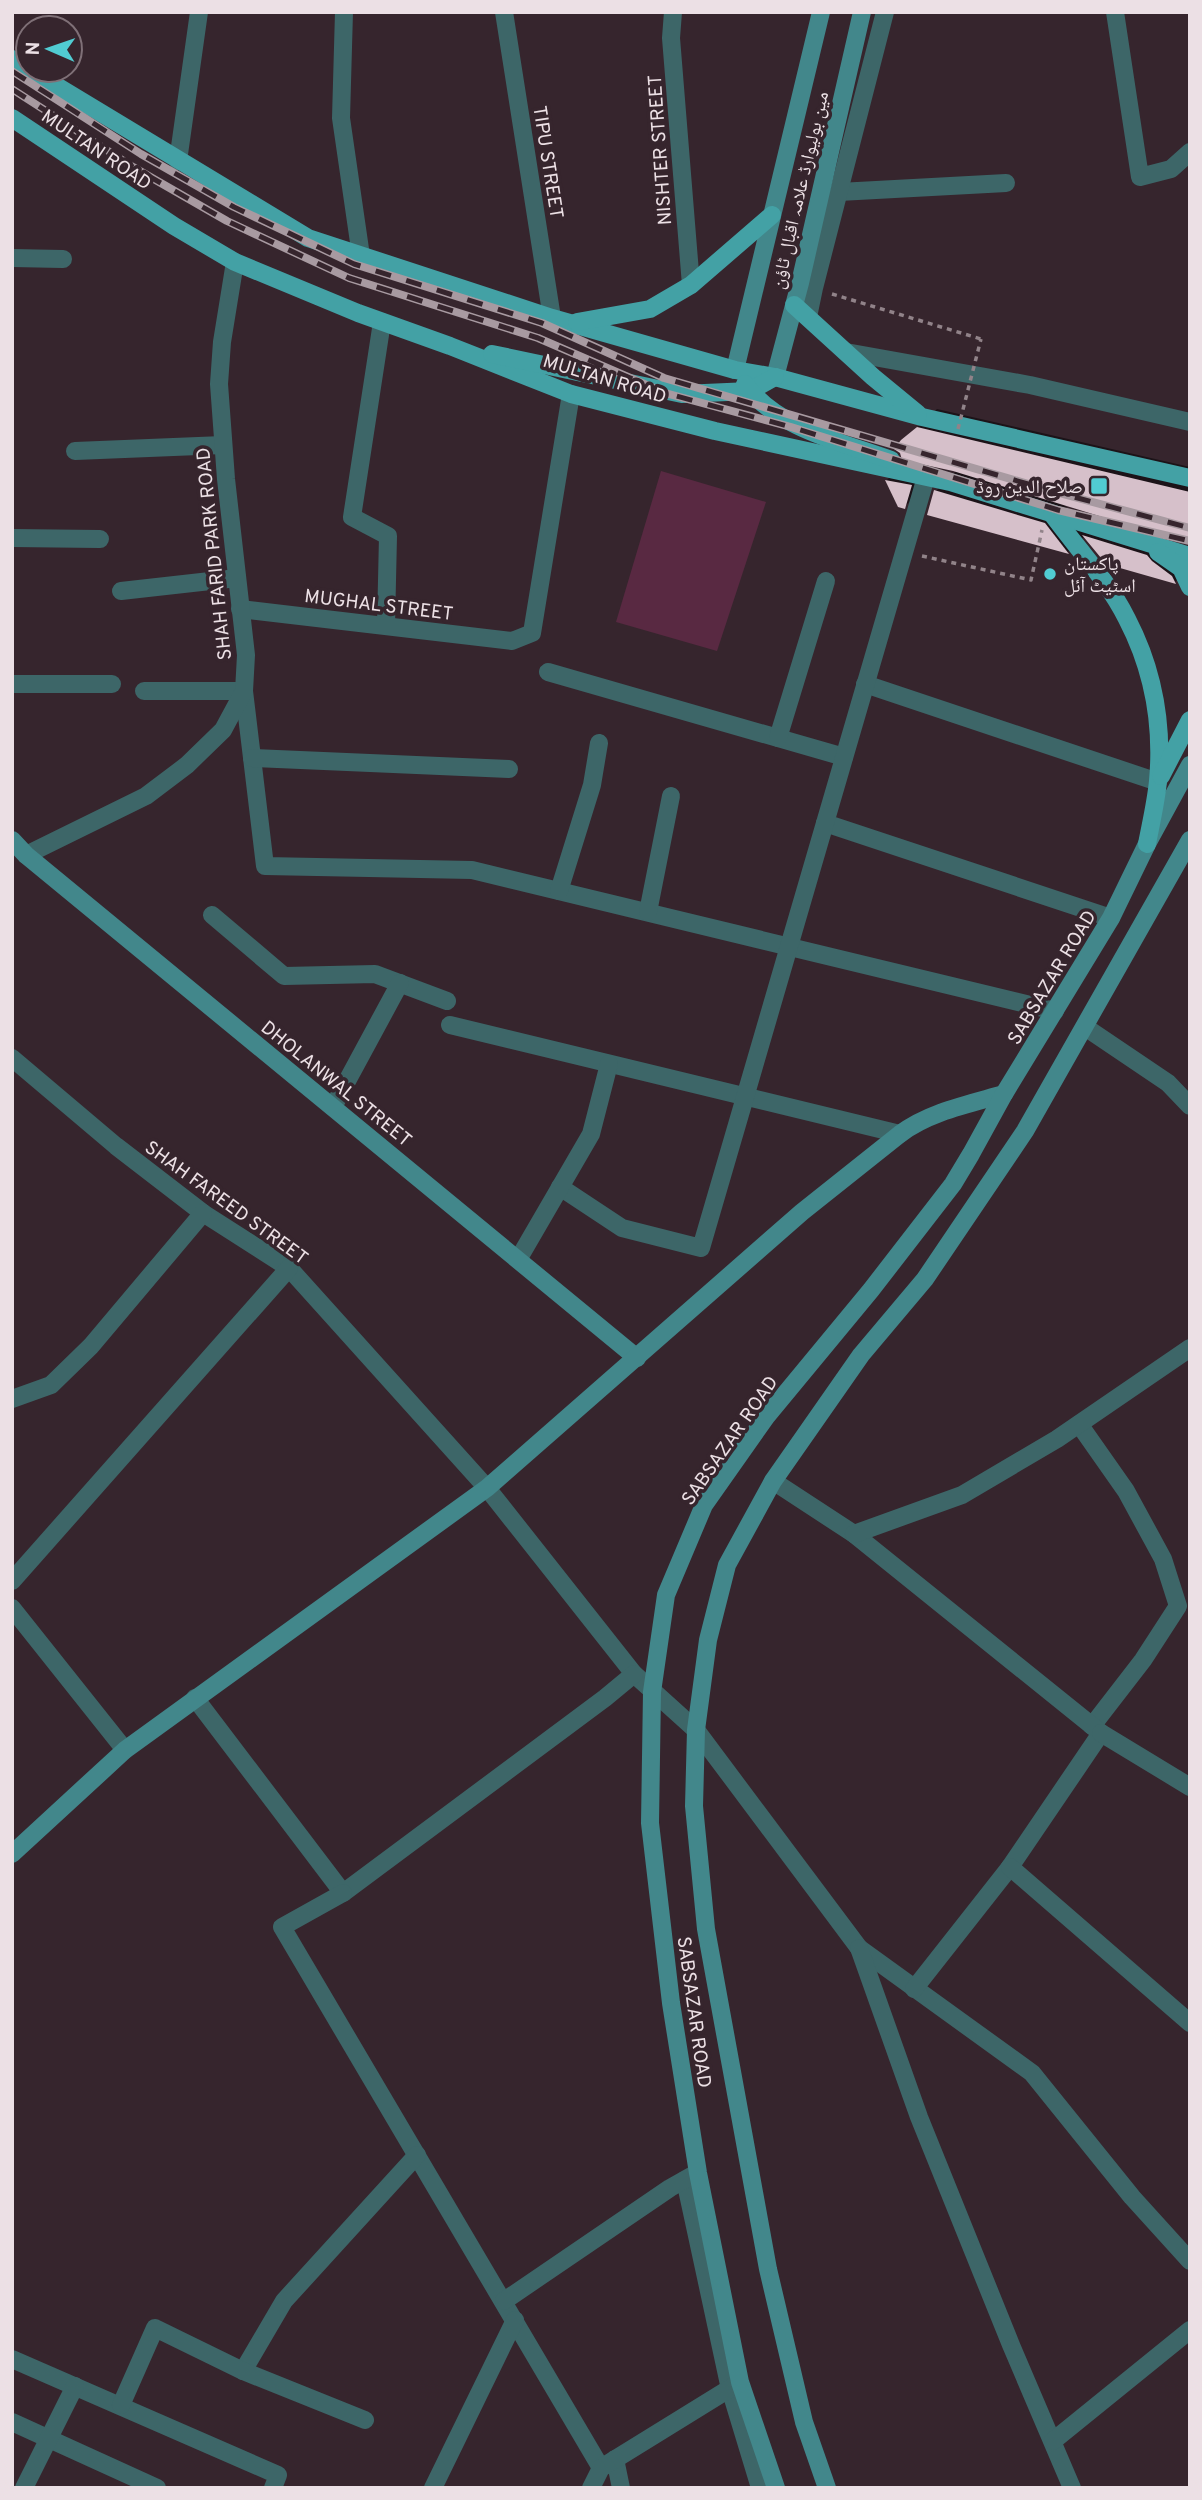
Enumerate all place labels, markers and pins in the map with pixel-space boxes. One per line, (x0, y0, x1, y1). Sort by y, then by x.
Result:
place label: صلاح الدین روڈ (976, 476, 1083, 500)
marker: صلاح الدین روڈ (1089, 476, 1109, 496)
place label: پاکستان اسٹیٹ آئل (1064, 553, 1136, 599)
marker: پاکستان اسٹیٹ آئل (1042, 566, 1058, 582)

